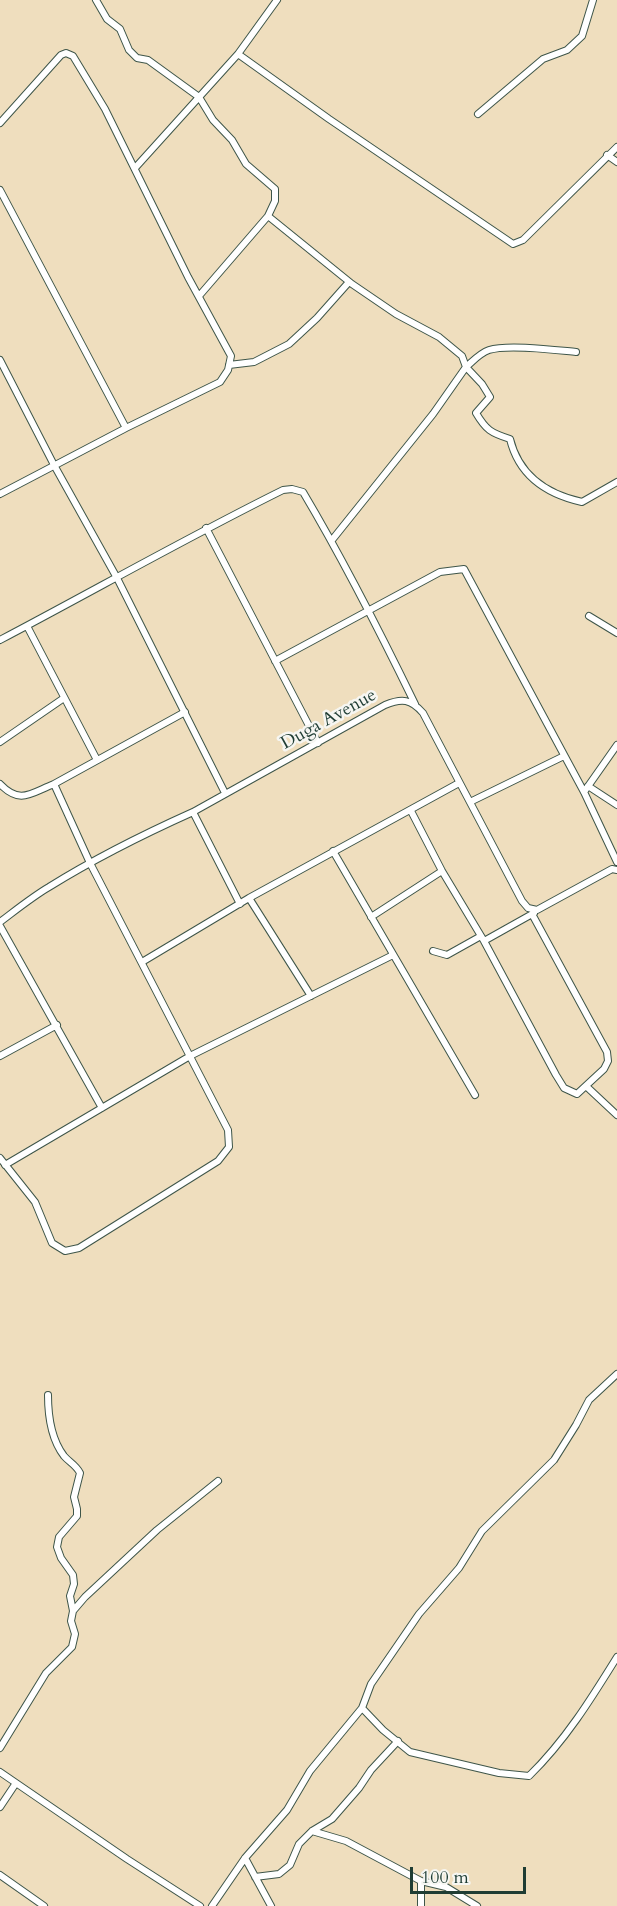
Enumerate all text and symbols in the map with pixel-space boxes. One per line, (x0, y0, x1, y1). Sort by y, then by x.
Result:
street label: Duga Avenue (278, 685, 380, 755)
scale bar (413, 1855, 528, 1893)
text: 100 m (421, 1865, 469, 1890)

